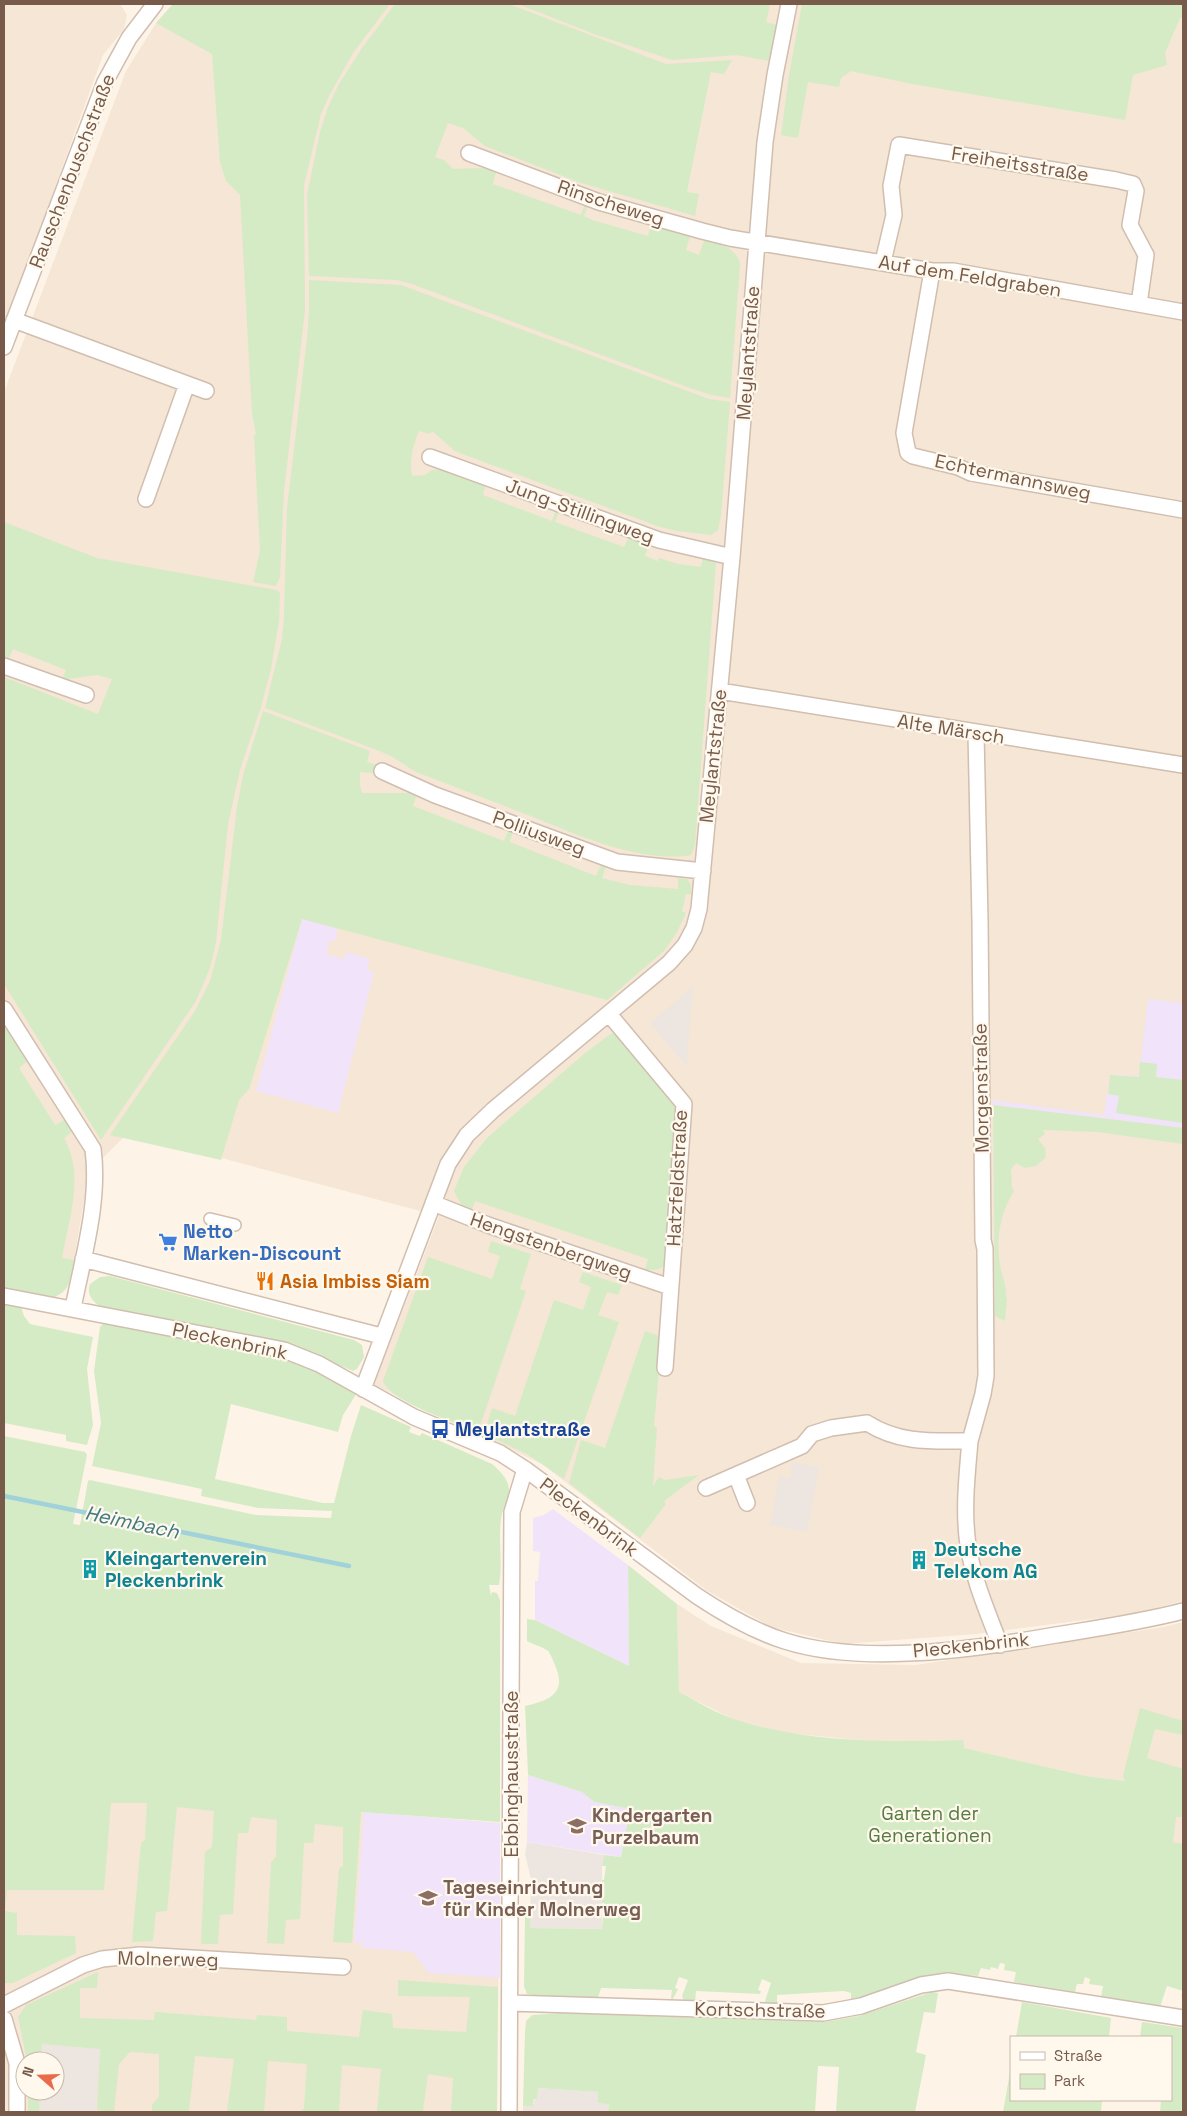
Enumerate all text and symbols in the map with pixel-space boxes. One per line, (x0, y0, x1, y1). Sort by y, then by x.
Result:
street label: Rauschenbuschstraße (23, 70, 121, 272)
street label: Freiheitsstraße (950, 141, 1090, 187)
street label: Rinscheweg (554, 174, 668, 232)
street label: Auf dem Feldgraben (877, 249, 1063, 303)
street label: Meylantstraße (731, 285, 765, 421)
street label: Echtermannsweg (933, 448, 1093, 506)
street label: Jung-Stillingweg (502, 473, 658, 549)
street label: Meylantstraße (694, 688, 732, 824)
street label: Alte Märsch (895, 708, 1007, 750)
street label: Polliusweg (489, 805, 589, 861)
street label: Morgenstraße (967, 1023, 995, 1153)
street label: Hatzfeldstraße (661, 1109, 693, 1247)
street label: Hengstenbergweg (467, 1207, 635, 1285)
place label: Netto Marken-Discount (183, 1219, 342, 1266)
supermarket icon: Netto Marken-Discount (157, 1231, 179, 1253)
place label: Asia Imbiss Siam (280, 1269, 430, 1294)
restaurant icon: Asia Imbiss Siam (254, 1270, 276, 1292)
street label: Pleckenbrink (170, 1317, 290, 1365)
place label: Meylantstraße (455, 1417, 591, 1442)
bus stop icon: Meylantstraße (429, 1418, 451, 1440)
street label: Pleckenbrink (535, 1472, 643, 1562)
water label: Heimbach (83, 1499, 182, 1545)
place label: Deutsche Telekom AG (934, 1537, 1037, 1584)
place label: Kleingartenverein Pleckenbrink (105, 1546, 267, 1593)
building icon: Deutsche Telekom AG (908, 1549, 930, 1571)
building icon: Kleingartenverein Pleckenbrink (79, 1558, 101, 1580)
street label: Pleckenbrink (911, 1626, 1031, 1664)
street label: Ebbinghausstraße (499, 1690, 524, 1858)
park label: Garten der Generationen (868, 1801, 992, 1848)
place label: Kindergarten Purzelbaum (592, 1803, 713, 1850)
school or university icon: Kindergarten Purzelbaum (566, 1815, 588, 1837)
place label: Tageseinrichtung für Kinder Molnerweg (443, 1875, 641, 1922)
school or university icon: Tageseinrichtung für Kinder Molnerweg (417, 1887, 439, 1909)
street label: Molnerweg (117, 1946, 219, 1972)
street label: Kortschstraße (694, 1996, 826, 2024)
legend (1010, 2036, 1172, 2101)
text: Straße (1054, 2046, 1103, 2065)
north arrow (15, 2051, 65, 2101)
text: N (18, 2064, 38, 2079)
text: Park (1054, 2071, 1085, 2090)

